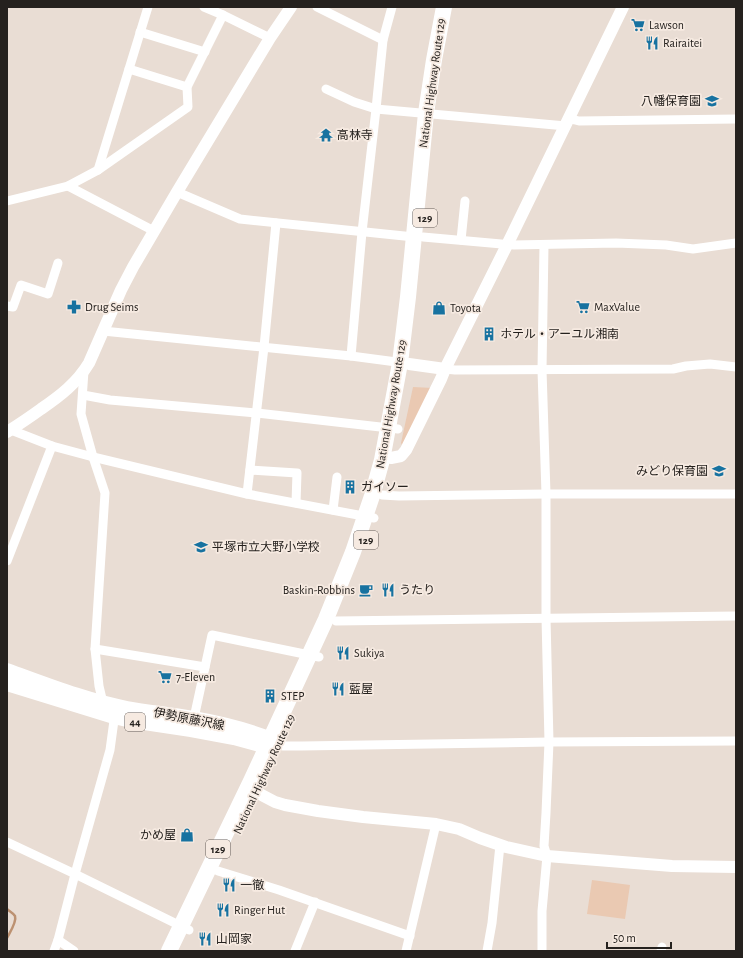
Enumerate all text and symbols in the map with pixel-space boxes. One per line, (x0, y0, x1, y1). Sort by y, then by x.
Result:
street label: National Highway Route 129 (417, 17, 448, 149)
supermarket icon: Lawson (630, 17, 646, 33)
place label: Lawson (649, 19, 684, 31)
restaurant icon: Rairaitei (644, 35, 660, 51)
place label: Rairaitei (663, 37, 702, 49)
school or university icon: 八幡保育園 (704, 93, 720, 109)
place label: 八幡保育園 (641, 94, 701, 107)
temple icon: 高林寺 (318, 127, 334, 143)
place label: 高林寺 (337, 129, 373, 141)
road number: 129 (413, 209, 437, 227)
pharmacy icon: Drug Seims (66, 299, 82, 315)
supermarket icon: MaxValue (575, 299, 591, 315)
shop icon: Toyota (431, 300, 447, 316)
place label: Drug Seims (85, 301, 138, 313)
place label: MaxValue (594, 301, 640, 313)
place label: Toyota (450, 302, 481, 315)
building icon: ホテル・アーユル湘南 (481, 326, 497, 342)
place label: ホテル・アーユル湘南 (500, 328, 619, 340)
street label: National Highway Route 129 (374, 338, 409, 470)
school or university icon: みどり保育園 (711, 463, 727, 479)
place label: みどり保育園 (636, 464, 708, 477)
building icon: ガイソー (342, 479, 358, 495)
place label: ガイソー (361, 480, 409, 493)
road number: 129 (354, 531, 378, 549)
school or university icon: 平塚市立大野小学校 (193, 539, 209, 555)
place label: 平塚市立大野小学校 (212, 540, 320, 553)
cafe icon: Baskin-Robbins (358, 582, 374, 598)
restaurant icon: うたり (380, 582, 396, 598)
place label: うたり (399, 583, 435, 596)
place label: Baskin-Robbins (283, 584, 355, 596)
restaurant icon: Sukiya (335, 645, 351, 661)
place label: Sukiya (354, 647, 385, 660)
supermarket icon: 7-Eleven (157, 669, 173, 685)
place label: 7-Eleven (176, 671, 215, 683)
restaurant icon: 藍屋 (330, 681, 346, 697)
place label: 藍屋 (349, 683, 373, 695)
building icon: STEP (262, 688, 278, 704)
place label: STEP (281, 690, 304, 702)
street label: 伊勢原藤沢線 (153, 705, 226, 732)
street label: National Highway Route 129 (231, 712, 298, 836)
road number: 44 (125, 713, 145, 731)
shop icon: かめ屋 (179, 827, 195, 843)
place label: かめ屋 (140, 829, 176, 841)
road number: 129 (206, 840, 230, 858)
restaurant icon: 一徹 (221, 877, 237, 893)
place label: 一徹 (240, 878, 265, 891)
restaurant icon: Ringer Hut (215, 902, 231, 918)
place label: Ringer Hut (234, 904, 285, 916)
scale bar (607, 924, 671, 950)
restaurant icon: 山岡家 (197, 931, 213, 947)
text: 50 m (613, 932, 636, 944)
place label: 山岡家 (216, 933, 252, 945)

